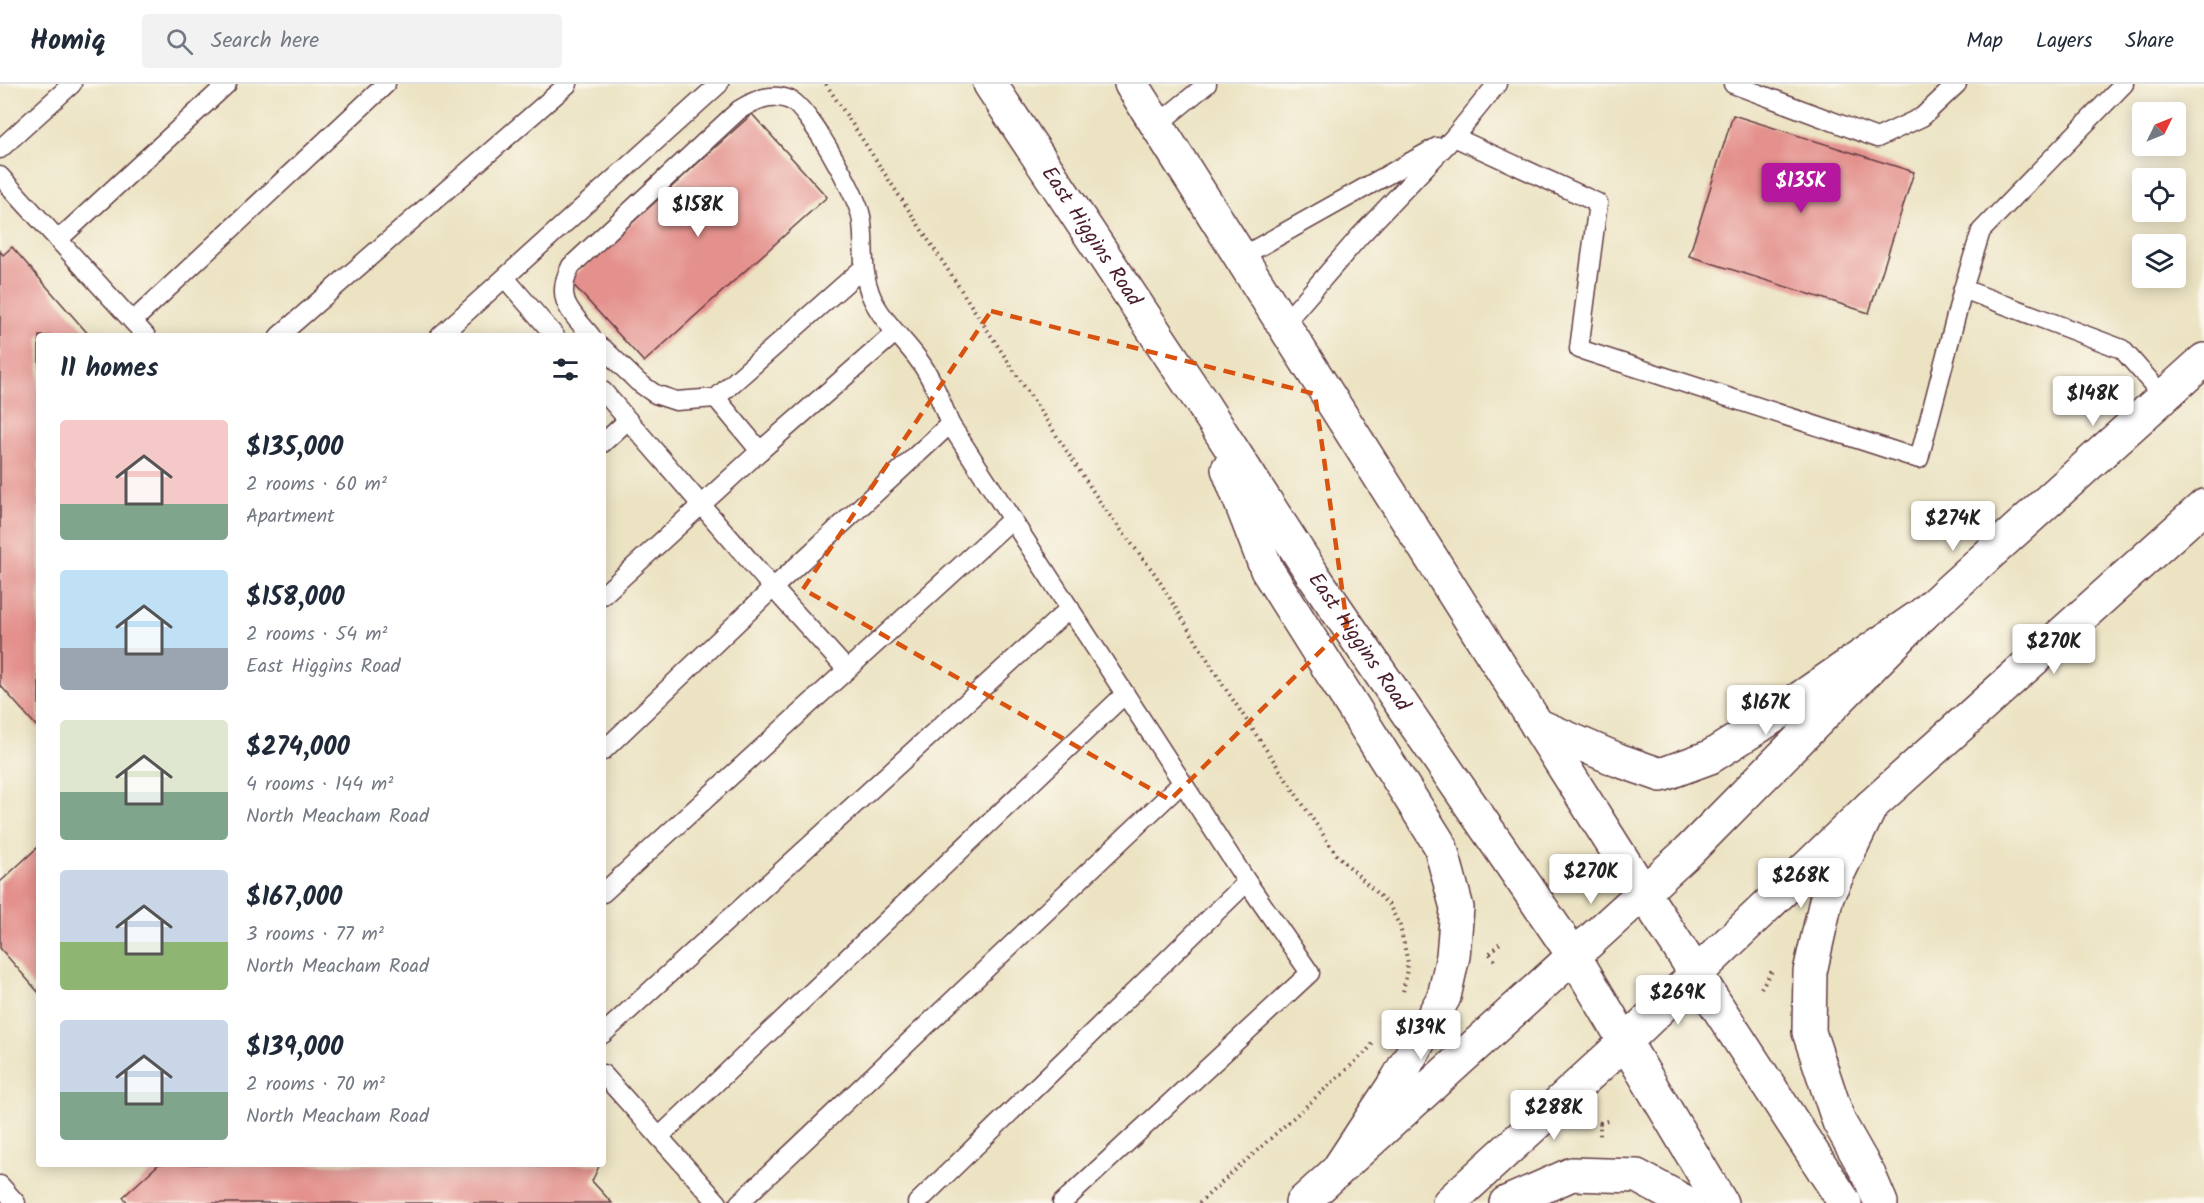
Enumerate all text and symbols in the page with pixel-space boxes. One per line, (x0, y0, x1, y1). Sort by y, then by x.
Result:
search box (142, 14, 562, 68)
text: Homiq (30, 19, 106, 64)
text: Search here (211, 24, 319, 59)
icon: search (163, 25, 196, 58)
text: Map (1966, 25, 2003, 58)
text: Layers (2036, 25, 2092, 58)
text: Share (2125, 25, 2174, 58)
north arrow (2132, 102, 2186, 156)
map controls (2132, 102, 2186, 288)
street label: East Higgins Road (1033, 160, 1150, 314)
pin: $135K (1759, 163, 1843, 214)
text: $135K (1776, 166, 1826, 198)
button: locate (2132, 168, 2186, 222)
pin: $158K (656, 187, 740, 238)
text: $158K (672, 190, 724, 222)
button: layers (2132, 234, 2186, 288)
text: 11 homes (60, 348, 158, 390)
icon: filters (549, 353, 582, 386)
pin: $148K (2051, 376, 2135, 427)
text: $148K (2067, 379, 2119, 411)
text: $135,000 (246, 427, 343, 469)
icon: home (108, 444, 180, 516)
text: 2 rooms · 60 m² (246, 469, 387, 501)
text: Apartment (246, 501, 335, 533)
pin: $274K (1911, 501, 1995, 552)
text: $274K (1925, 504, 1981, 536)
street label: East Higgins Road (1299, 566, 1419, 719)
text: $158,000 (246, 577, 345, 619)
icon: home (108, 594, 180, 666)
text: 2 rooms · 54 m² (246, 619, 387, 651)
pin: $270K (2012, 624, 2096, 675)
text: $270K (2026, 627, 2082, 659)
text: East Higgins Road (246, 651, 401, 683)
pin: $167K (1724, 685, 1808, 736)
text: $167K (1741, 688, 1791, 720)
text: $274,000 (246, 727, 350, 769)
icon: home (108, 744, 180, 816)
text: 4 rooms · 144 m² (246, 769, 393, 801)
text: North Meacham Road (246, 801, 429, 833)
pin: $270K (1549, 854, 1633, 905)
text: $270K (1563, 857, 1619, 889)
pin: $268K (1759, 858, 1843, 909)
text: $268K (1772, 861, 1830, 893)
text: $167,000 (246, 877, 342, 919)
icon: home (108, 894, 180, 966)
text: 3 rooms · 77 m² (246, 919, 384, 951)
text: North Meacham Road (246, 951, 429, 983)
pin: $269K (1636, 975, 1720, 1026)
text: $269K (1650, 978, 1706, 1010)
pin: $139K (1379, 1010, 1463, 1061)
text: $139K (1396, 1013, 1446, 1045)
text: $139,000 (246, 1027, 343, 1069)
icon: home (108, 1044, 180, 1116)
text: 2 rooms · 70 m² (246, 1069, 385, 1101)
pin: $288K (1512, 1090, 1596, 1141)
text: $288K (1524, 1093, 1584, 1125)
text: North Meacham Road (246, 1101, 429, 1133)

